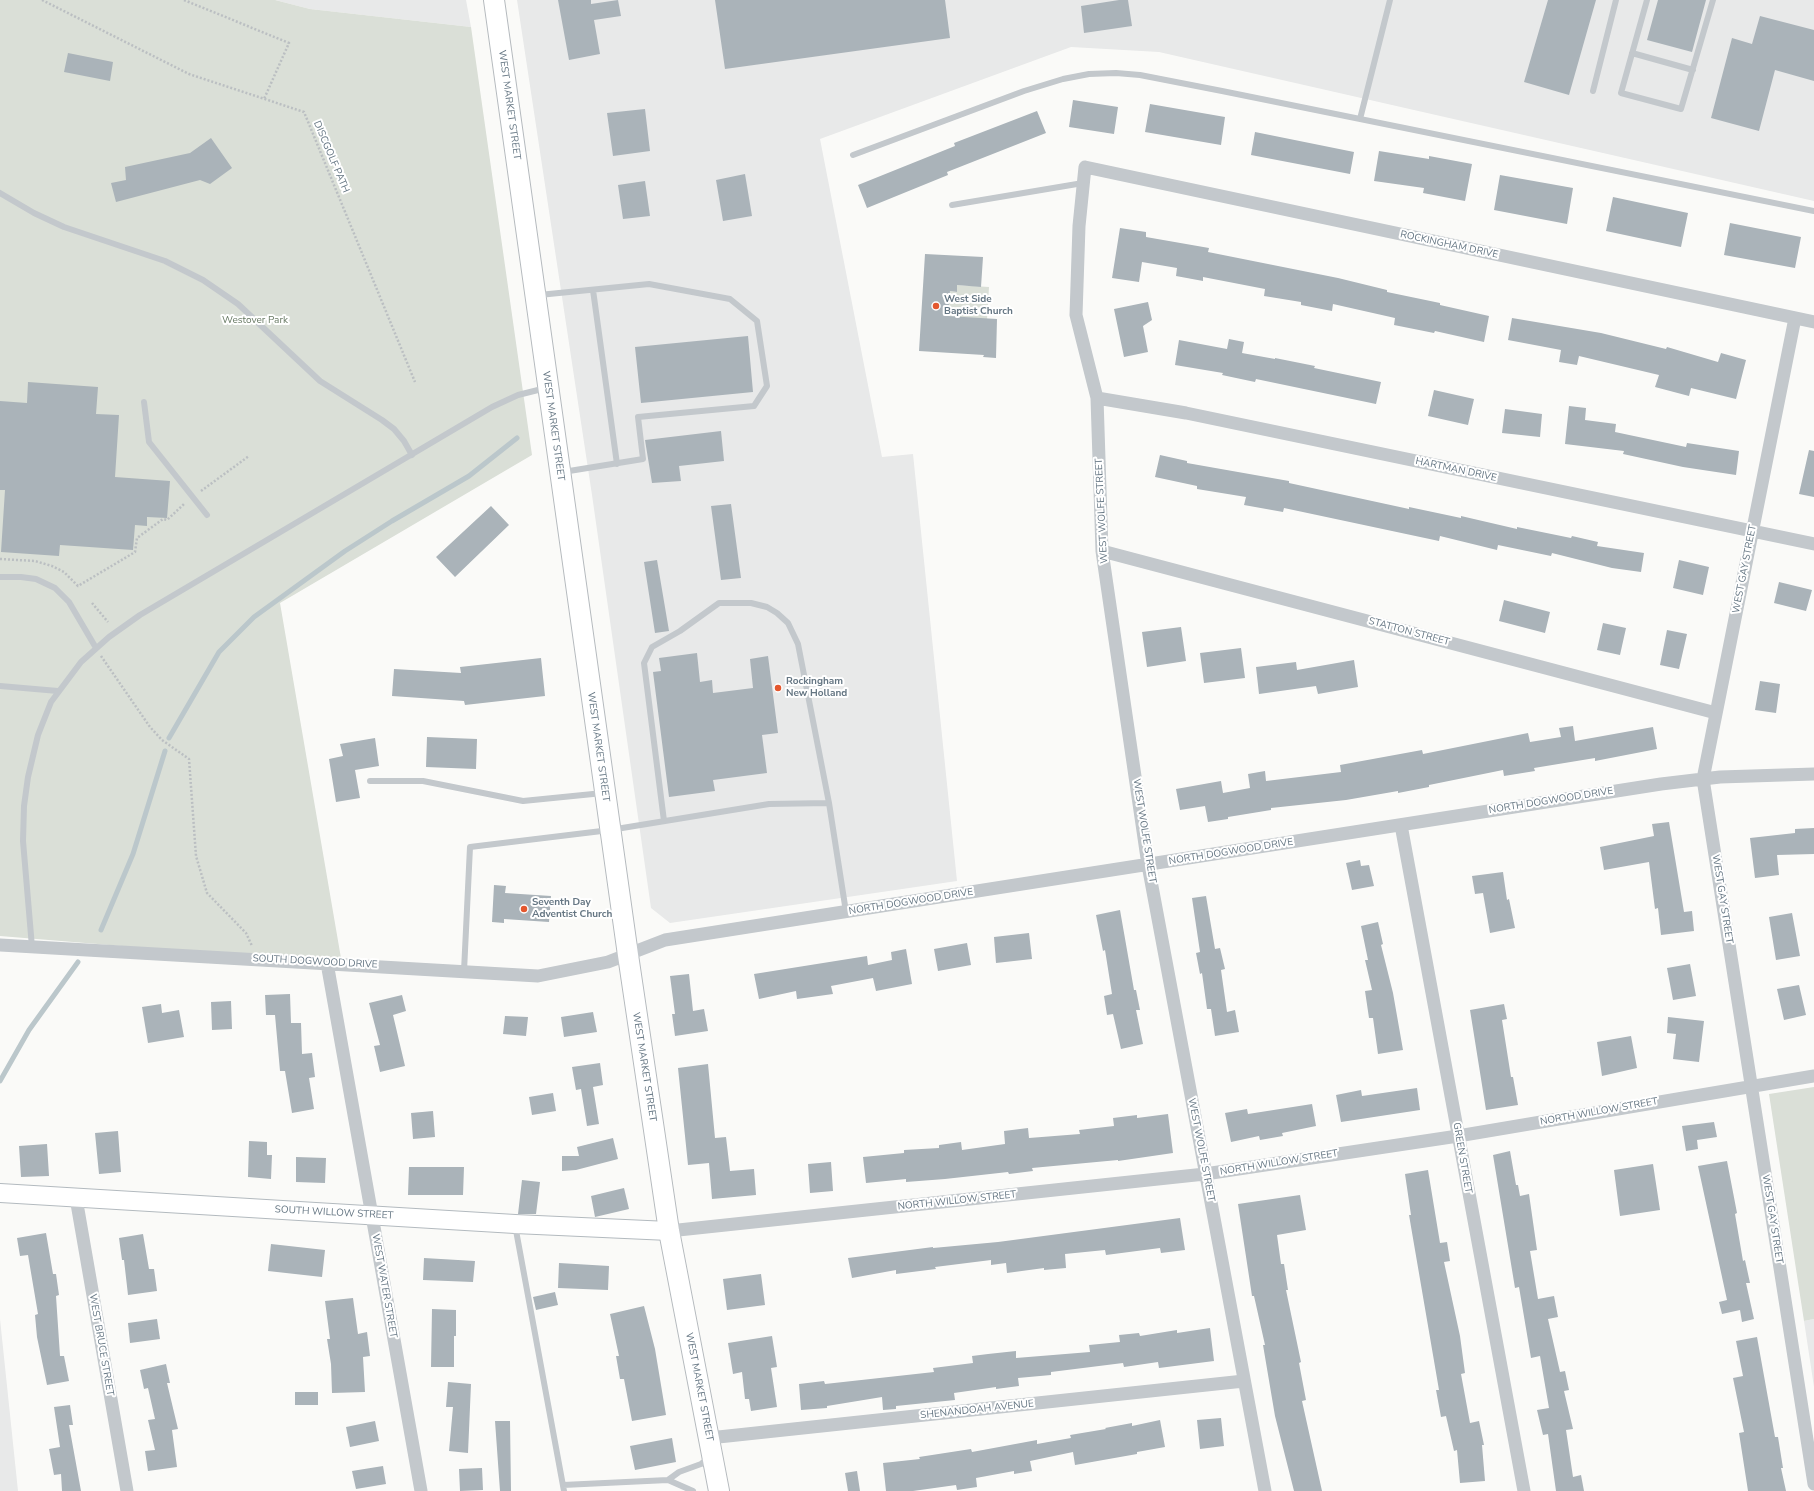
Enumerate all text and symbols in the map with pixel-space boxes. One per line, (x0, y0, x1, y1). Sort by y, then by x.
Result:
street label: WEST MARKET STREET (495, 49, 523, 161)
street label: DISCGOLF PATH (310, 119, 352, 195)
street label: ROCKINGHAM DRIVE (1399, 229, 1499, 261)
place label: West Side Baptist Church (944, 294, 1013, 318)
marker: West Side Baptist Church (931, 301, 941, 311)
park label: Westover Park (222, 315, 288, 327)
street label: WEST MARKET STREET (539, 370, 567, 482)
street label: HARTMAN DRIVE (1414, 456, 1498, 484)
street label: WEST WOLFE STREET (1093, 458, 1111, 564)
street label: WEST GAY STREET (1731, 524, 1759, 614)
street label: STATTON STREET (1367, 615, 1451, 649)
place label: Rockingham New Holland (786, 676, 847, 700)
marker: Rockingham New Holland (773, 683, 783, 693)
street label: WEST MARKET STREET (584, 691, 612, 803)
street label: WEST WOLFE STREET (1130, 778, 1158, 884)
street label: NORTH DOGWOOD DRIVE (1488, 785, 1614, 817)
street label: NORTH DOGWOOD DRIVE (1168, 836, 1294, 868)
street label: WEST GAY STREET (1709, 854, 1735, 944)
street label: NORTH DOGWOOD DRIVE (848, 886, 974, 918)
place label: Seventh Day Adventist Church (532, 897, 612, 920)
marker: Seventh Day Adventist Church (519, 904, 529, 914)
street label: SOUTH DOGWOOD DRIVE (252, 953, 378, 971)
street label: WEST MARKET STREET (629, 1011, 659, 1123)
street label: NORTH WILLOW STREET (1539, 1096, 1659, 1128)
street label: WEST WOLFE STREET (1185, 1097, 1217, 1203)
street label: GREEN STREET (1450, 1122, 1474, 1194)
street label: NORTH WILLOW STREET (1219, 1148, 1339, 1178)
street label: WEST GAY STREET (1759, 1174, 1785, 1264)
street label: NORTH WILLOW STREET (897, 1189, 1017, 1213)
street label: SOUTH WILLOW STREET (274, 1204, 394, 1222)
street label: WEST WATER STREET (369, 1233, 399, 1339)
street label: WEST BRUCE STREET (86, 1293, 116, 1397)
street label: WEST MARKET STREET (683, 1332, 715, 1442)
street label: SHENANDOAH AVENUE (920, 1398, 1034, 1422)

